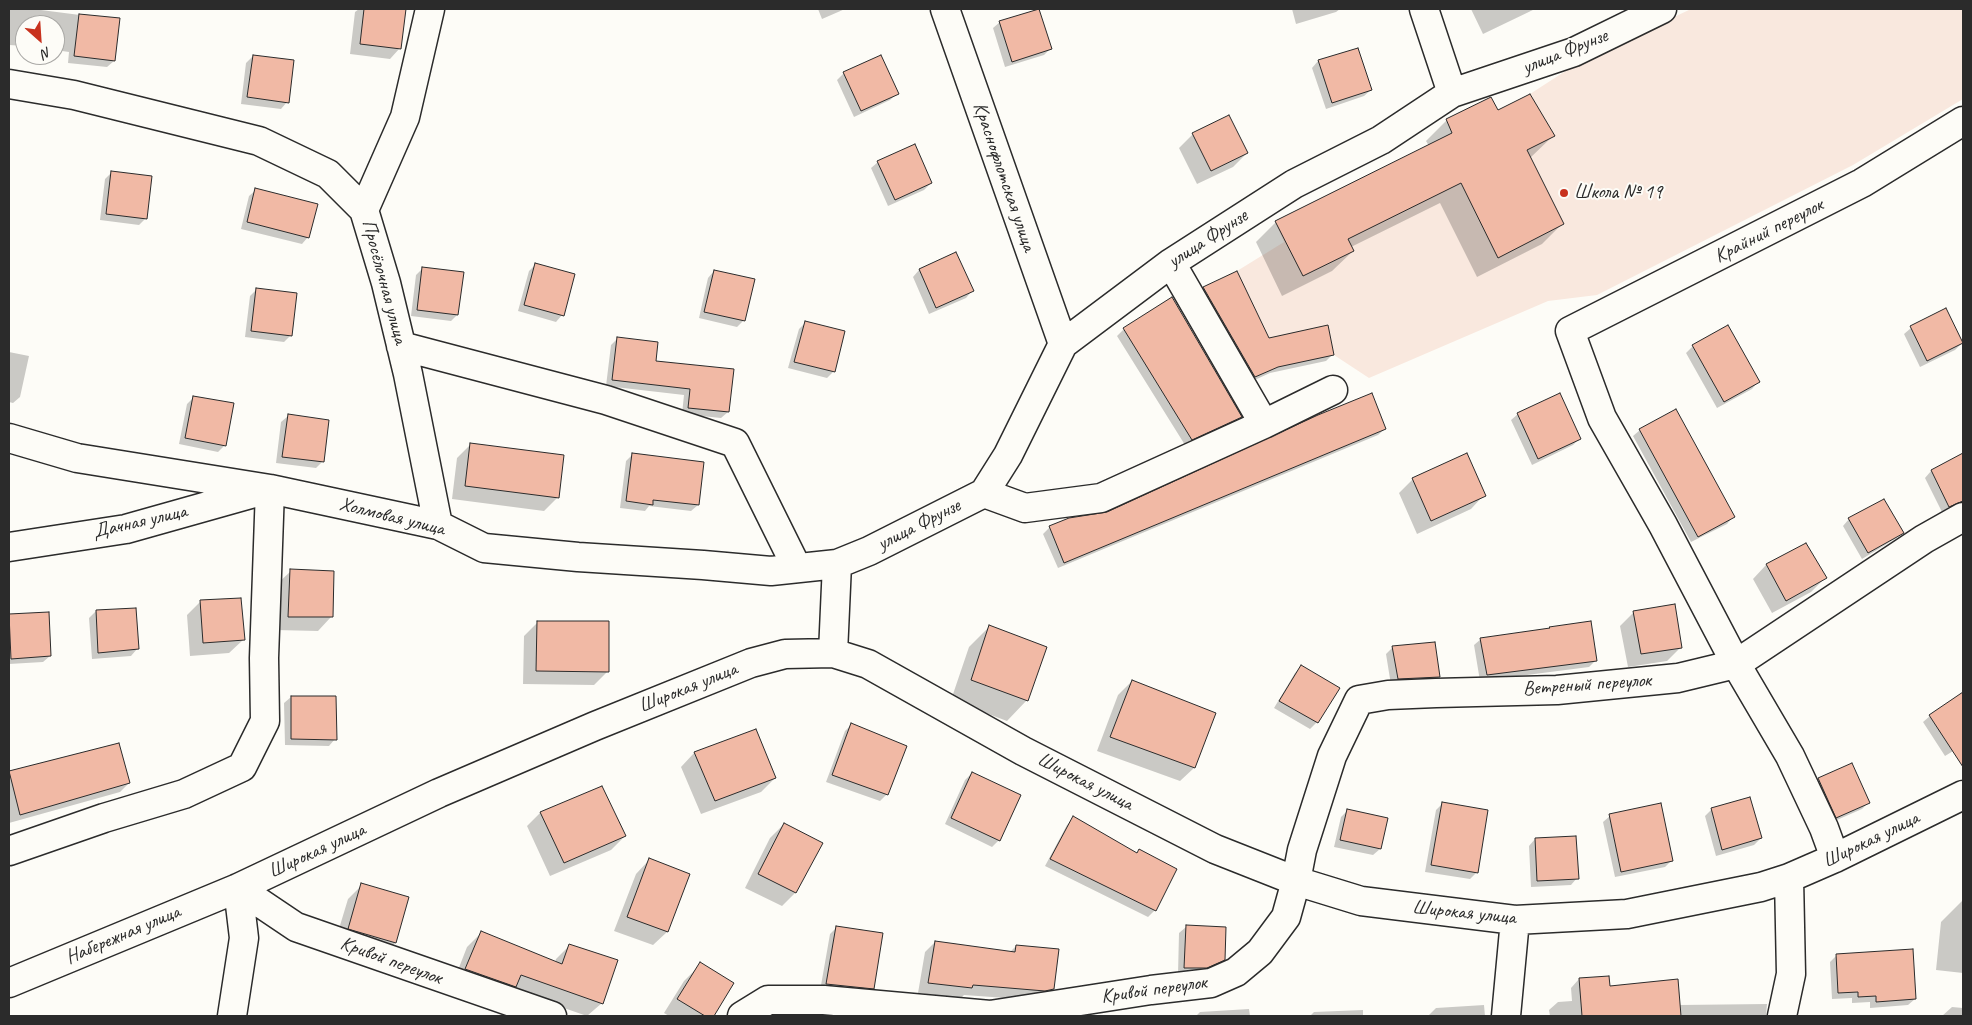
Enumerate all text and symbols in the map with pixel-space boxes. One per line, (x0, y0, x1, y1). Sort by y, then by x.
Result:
north arrow (15, 15, 65, 65)
street label: улица Фрунзе (1519, 24, 1611, 80)
text: N (39, 43, 54, 63)
street label: Краснофлотская улица (967, 99, 1041, 255)
place label: Школа № 19 (1574, 181, 1662, 205)
marker: Школа № 19 (1558, 187, 1570, 199)
street label: Крайний переулок (1711, 193, 1827, 269)
street label: улица Фрунзе (1164, 204, 1252, 274)
street label: Просёлочная улица (356, 217, 412, 347)
street label: Холмовая улица (337, 492, 447, 542)
street label: улица Фрунзе (873, 494, 965, 556)
street label: Дачная улица (91, 500, 189, 544)
street label: Широкая улица (635, 657, 741, 719)
street label: Ветреный переулок (1522, 669, 1652, 701)
street label: Широкая улица (1033, 748, 1137, 816)
street label: Широкая улица (1819, 806, 1923, 874)
street label: Широкая улица (265, 818, 369, 884)
street label: Широкая улица (1411, 896, 1517, 930)
street label: Набережная улица (62, 900, 184, 970)
street label: Кривой переулок (337, 932, 445, 990)
street label: Кривой переулок (1100, 971, 1208, 1009)

